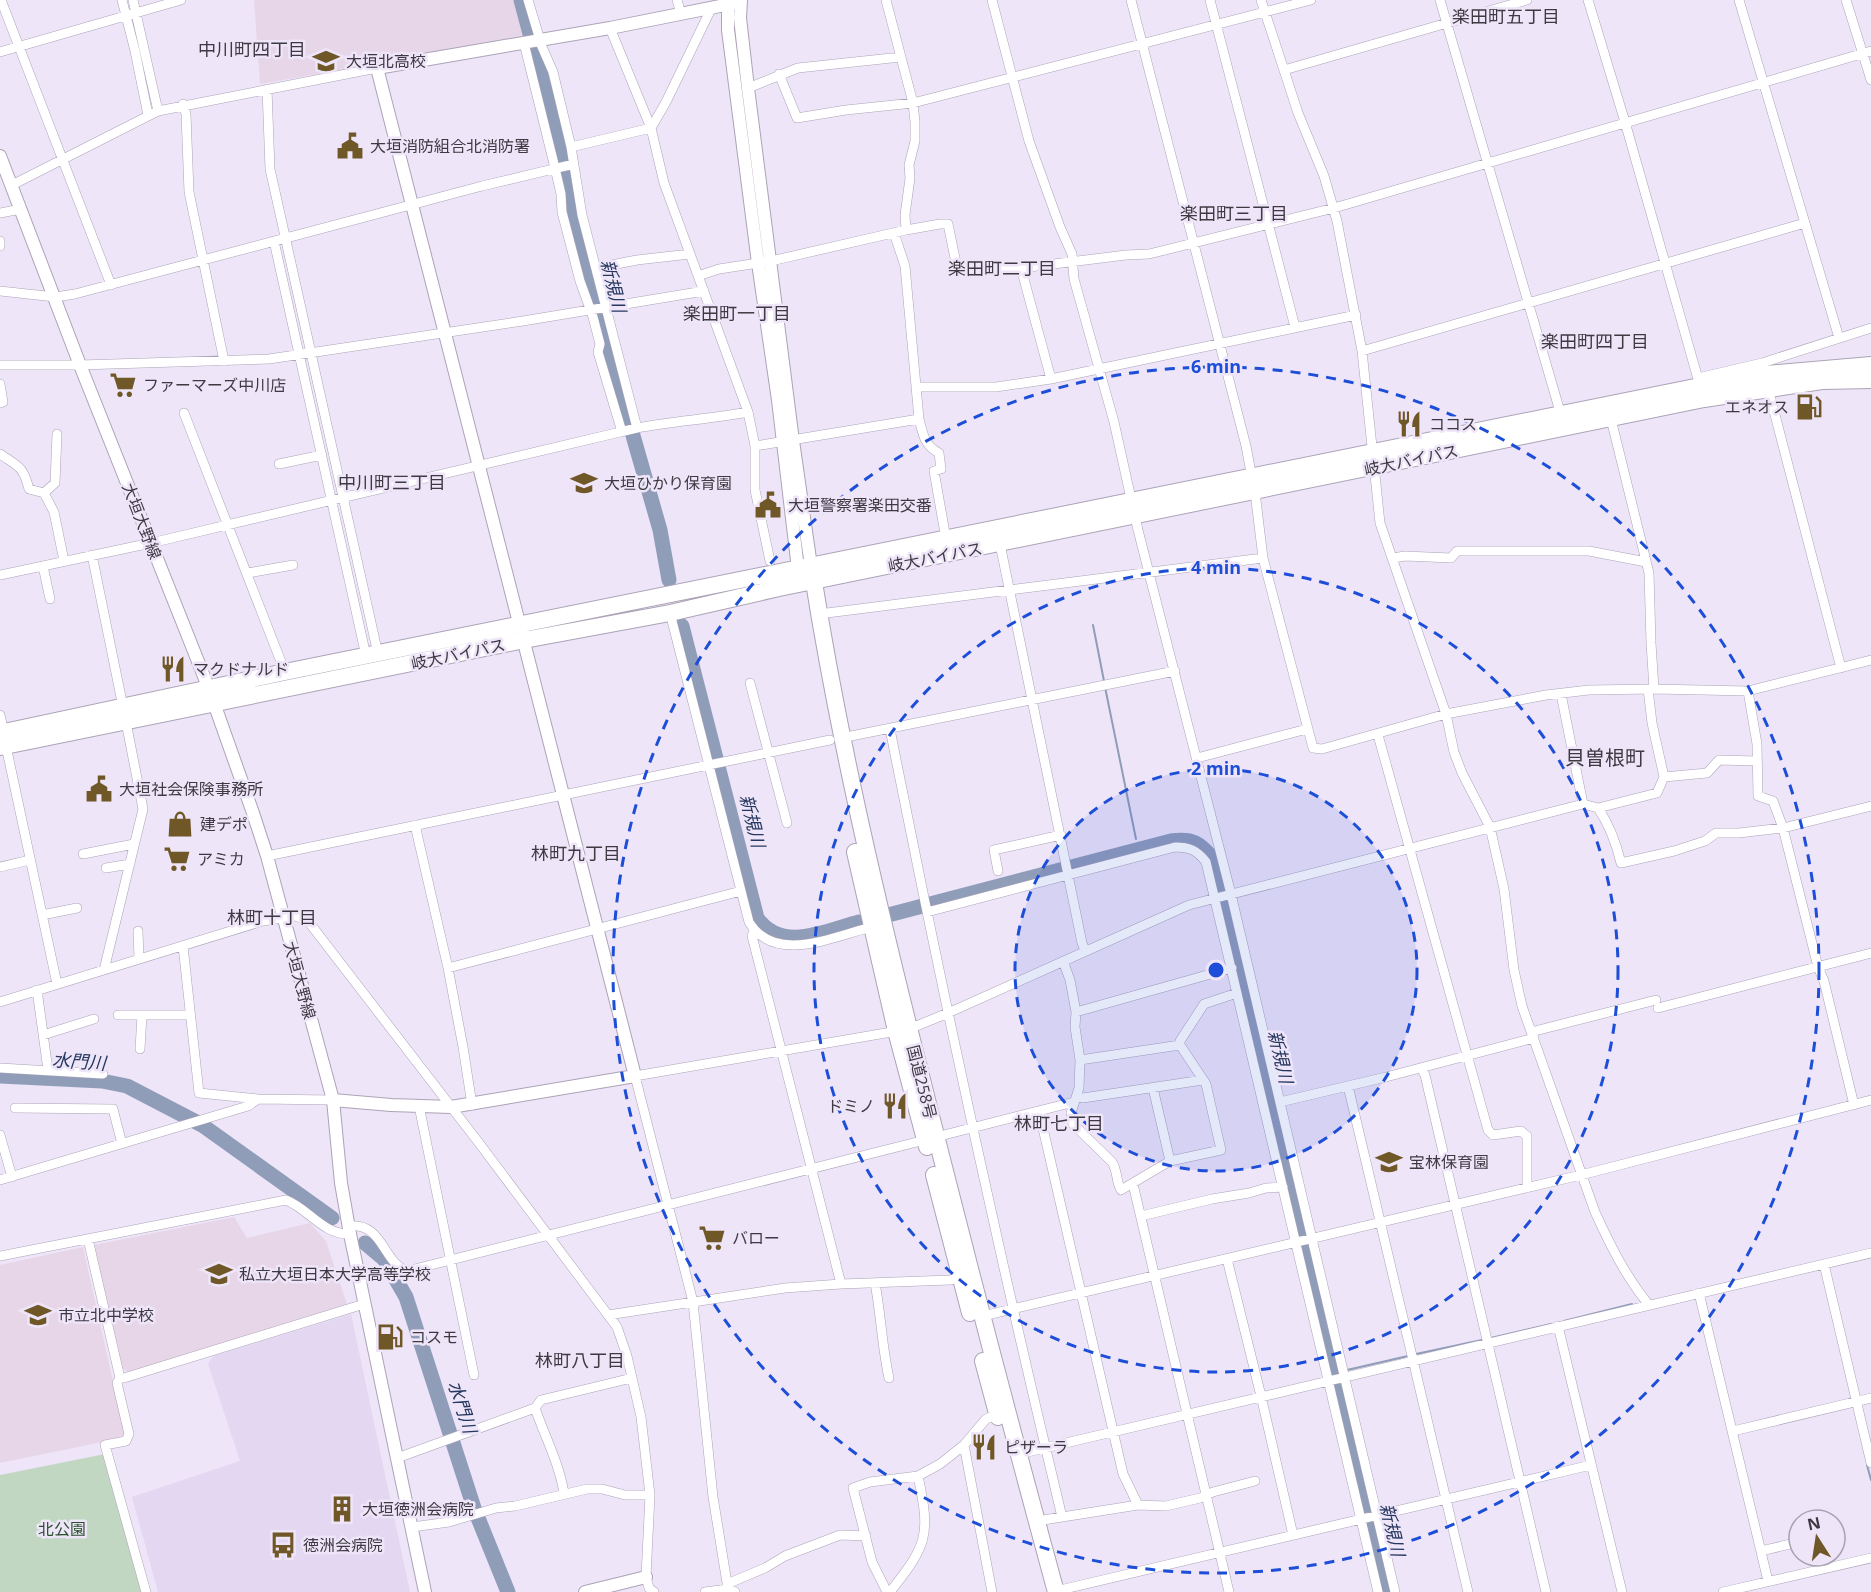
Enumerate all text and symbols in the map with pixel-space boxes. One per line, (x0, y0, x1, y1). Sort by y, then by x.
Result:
district label: 楽田町五丁目 (1452, 4, 1560, 28)
district label: 中川町四丁目 (198, 37, 306, 61)
school or university icon: 大垣北高校 (311, 46, 341, 76)
place label: 大垣北高校 (346, 50, 426, 72)
public building icon: 大垣消防組合北消防署 (335, 131, 365, 161)
place label: 大垣消防組合北消防署 (370, 135, 530, 157)
district label: 楽田町三丁目 (1180, 201, 1288, 225)
district label: 楽田町二丁目 (948, 256, 1056, 280)
water label: 新規川 (596, 257, 633, 317)
district label: 楽田町一丁目 (683, 301, 791, 325)
district label: 楽田町四丁目 (1541, 329, 1649, 353)
text: 6 min (1191, 354, 1241, 378)
supermarket icon: ファーマーズ中川店 (108, 370, 138, 400)
place label: ファーマーズ中川店 (143, 374, 286, 396)
fuel station icon: エネオス (1794, 392, 1824, 422)
place label: エネオス (1725, 396, 1789, 418)
restaurant icon: ココス (1394, 409, 1424, 439)
place label: ココス (1429, 413, 1477, 435)
street label: 岐大バイパス (1362, 439, 1460, 481)
school or university icon: 大垣ひかり保育園 (569, 468, 599, 498)
district label: 中川町三丁目 (338, 470, 446, 494)
place label: 大垣ひかり保育園 (604, 472, 732, 494)
street label: 大垣大野線 (117, 480, 167, 562)
public building icon: 大垣警察署楽田交番 (753, 490, 783, 520)
place label: 大垣警察署楽田交番 (788, 494, 932, 516)
street label: 岐大バイパス (886, 537, 984, 577)
text: 4 min (1191, 555, 1241, 579)
street label: 岐大バイパス (409, 633, 507, 675)
restaurant icon: マクドナルド (158, 654, 188, 684)
place label: マクドナルド (193, 658, 289, 680)
district label: 貝曽根町 (1565, 744, 1645, 771)
text: 2 min (1191, 756, 1241, 780)
public building icon: 大垣社会保険事務所 (84, 774, 114, 804)
place label: 大垣社会保険事務所 (119, 778, 263, 800)
water label: 新規川 (735, 792, 772, 852)
shop icon: 建デポ (165, 809, 195, 839)
place label: 建デポ (200, 813, 248, 835)
district label: 林町九丁目 (531, 841, 621, 865)
supermarket icon: アミカ (162, 844, 192, 874)
place label: アミカ (197, 848, 245, 870)
district label: 林町十丁目 (227, 905, 317, 929)
street label: 大垣大野線 (279, 939, 321, 1021)
centre of rings (1206, 960, 1226, 980)
water label: 新規川 (1263, 1028, 1299, 1088)
street label: 国道258号 (902, 1043, 942, 1121)
water label: 水門川 (51, 1047, 109, 1075)
restaurant icon: ドミノ (880, 1091, 910, 1121)
place label: ドミノ (827, 1095, 875, 1117)
district label: 林町七丁目 (1014, 1111, 1104, 1135)
school or university icon: 宝林保育園 (1374, 1147, 1404, 1177)
place label: 宝林保育園 (1409, 1151, 1489, 1173)
supermarket icon: バロー (697, 1223, 727, 1253)
place label: バロー (732, 1227, 780, 1249)
school or university icon: 私立大垣日本大学高等学校 (204, 1259, 234, 1289)
place label: 私立大垣日本大学高等学校 (239, 1263, 431, 1285)
school or university icon: 市立北中学校 (23, 1300, 53, 1330)
place label: 市立北中学校 (58, 1304, 154, 1326)
fuel station icon: コスモ (375, 1322, 405, 1352)
place label: コスモ (410, 1326, 458, 1348)
district label: 林町八丁目 (535, 1348, 625, 1372)
water label: 水門川 (443, 1377, 483, 1438)
restaurant icon: ピザーラ (969, 1432, 999, 1462)
place label: ピザーラ (1004, 1436, 1068, 1458)
building icon: 大垣徳洲会病院 (327, 1494, 357, 1524)
place label: 大垣徳洲会病院 (362, 1498, 474, 1520)
water label: 新規川 (1375, 1501, 1411, 1561)
north arrow (1787, 1508, 1847, 1568)
text: N (1805, 1511, 1823, 1535)
park label: 北公園 (38, 1518, 86, 1540)
bus stop icon: 徳洲会病院 (268, 1530, 298, 1560)
place label: 徳洲会病院 (303, 1534, 383, 1556)

